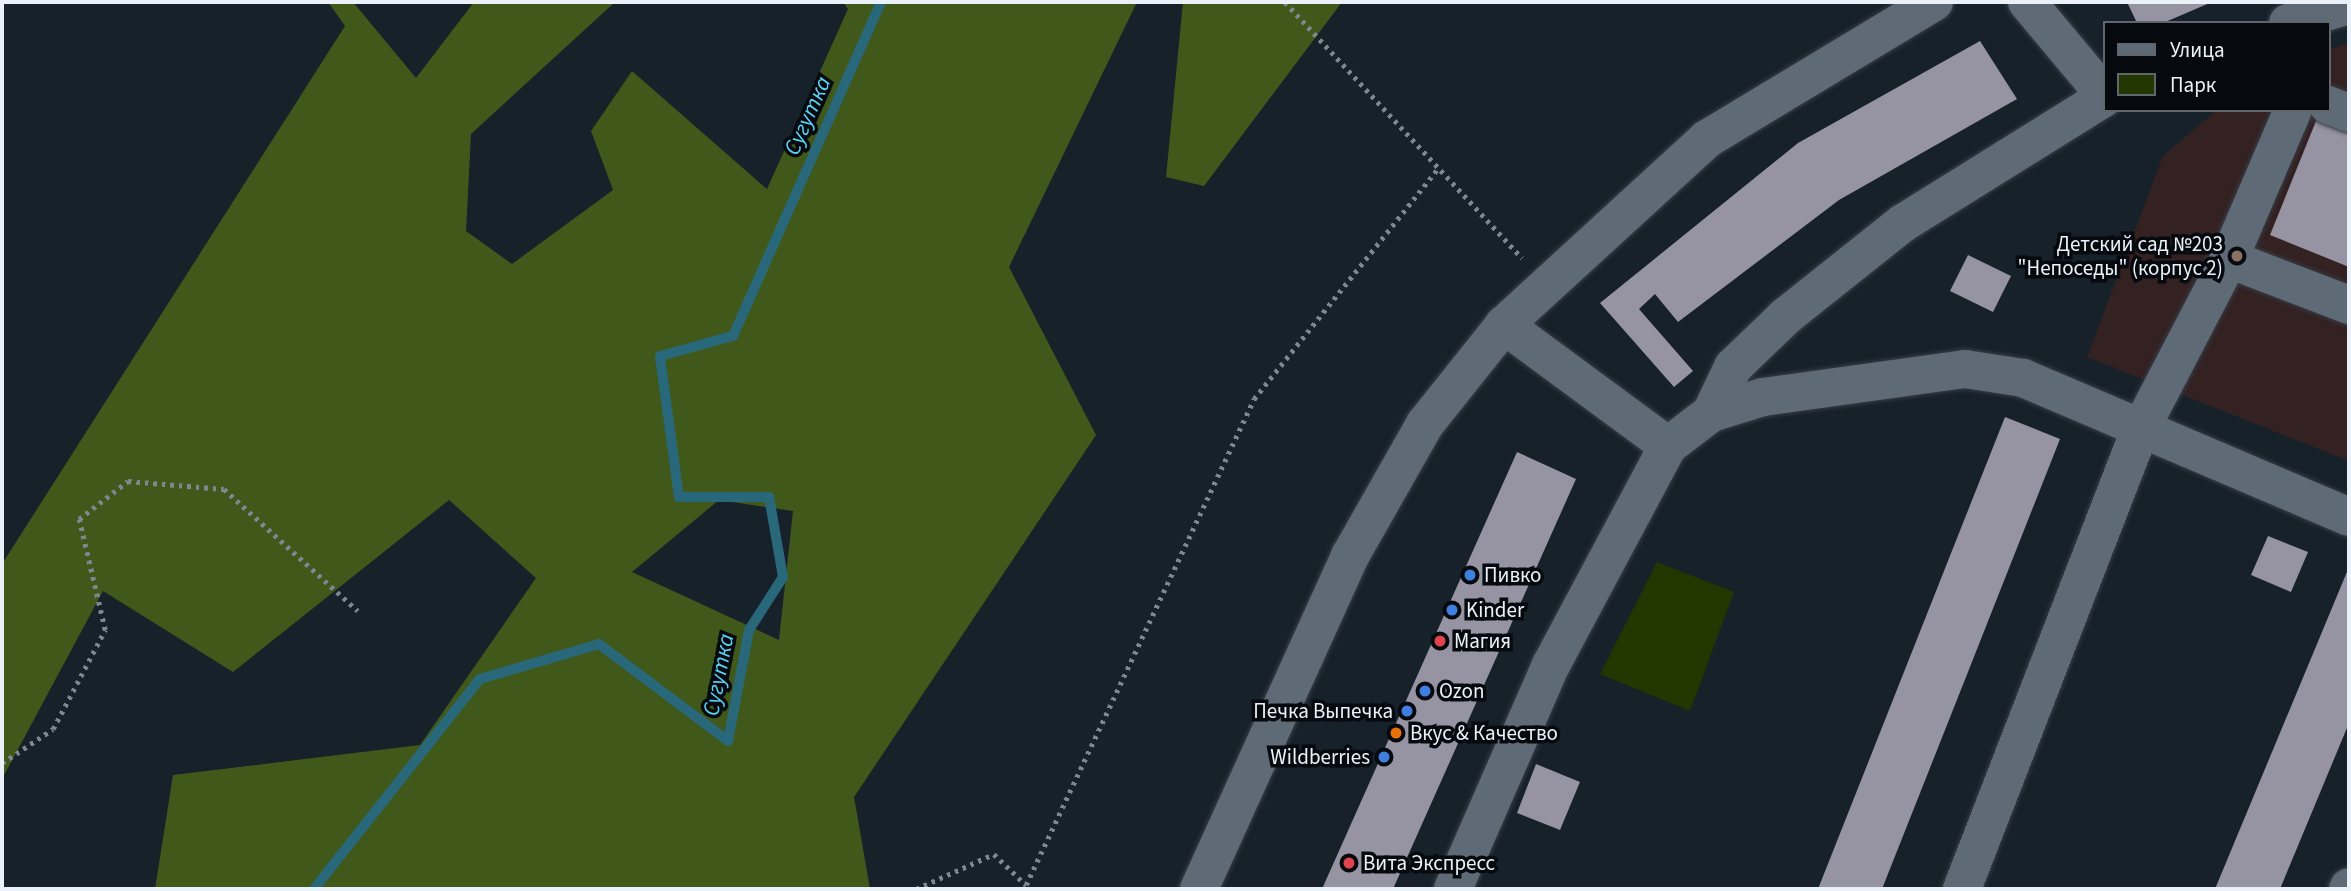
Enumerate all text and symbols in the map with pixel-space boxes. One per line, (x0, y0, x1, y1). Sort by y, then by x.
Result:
legend (2102, 21, 2330, 112)
text: Улица (2170, 35, 2225, 65)
text: Парк (2170, 70, 2216, 100)
water label: Сугутка (778, 72, 838, 160)
place label: Детский сад №203 "Непоседы" (корпус 2) (2018, 231, 2223, 281)
marker: Детский сад №203 "Непоседы" (корпус 2) (2229, 248, 2245, 264)
place label: Пивко (1484, 562, 1541, 588)
marker: Пивко (1462, 567, 1478, 583)
place label: Kinder (1466, 597, 1524, 623)
marker: Kinder (1444, 602, 1460, 618)
place label: Магия (1454, 628, 1511, 654)
water label: Сугутка (698, 632, 740, 718)
marker: Магия (1432, 633, 1448, 649)
place label: Ozon (1439, 678, 1484, 704)
marker: Ozon (1417, 683, 1433, 699)
place label: Печка Выпечка (1253, 698, 1393, 724)
marker: Печка Выпечка (1399, 703, 1415, 719)
place label: Вкус & Качество (1410, 720, 1558, 746)
marker: Вкус & Качество (1388, 725, 1404, 741)
place label: Wildberries (1270, 744, 1370, 770)
marker: Wildberries (1376, 749, 1392, 765)
place label: Вита Экспресс (1363, 850, 1495, 876)
marker: Вита Экспресс (1341, 855, 1357, 871)

